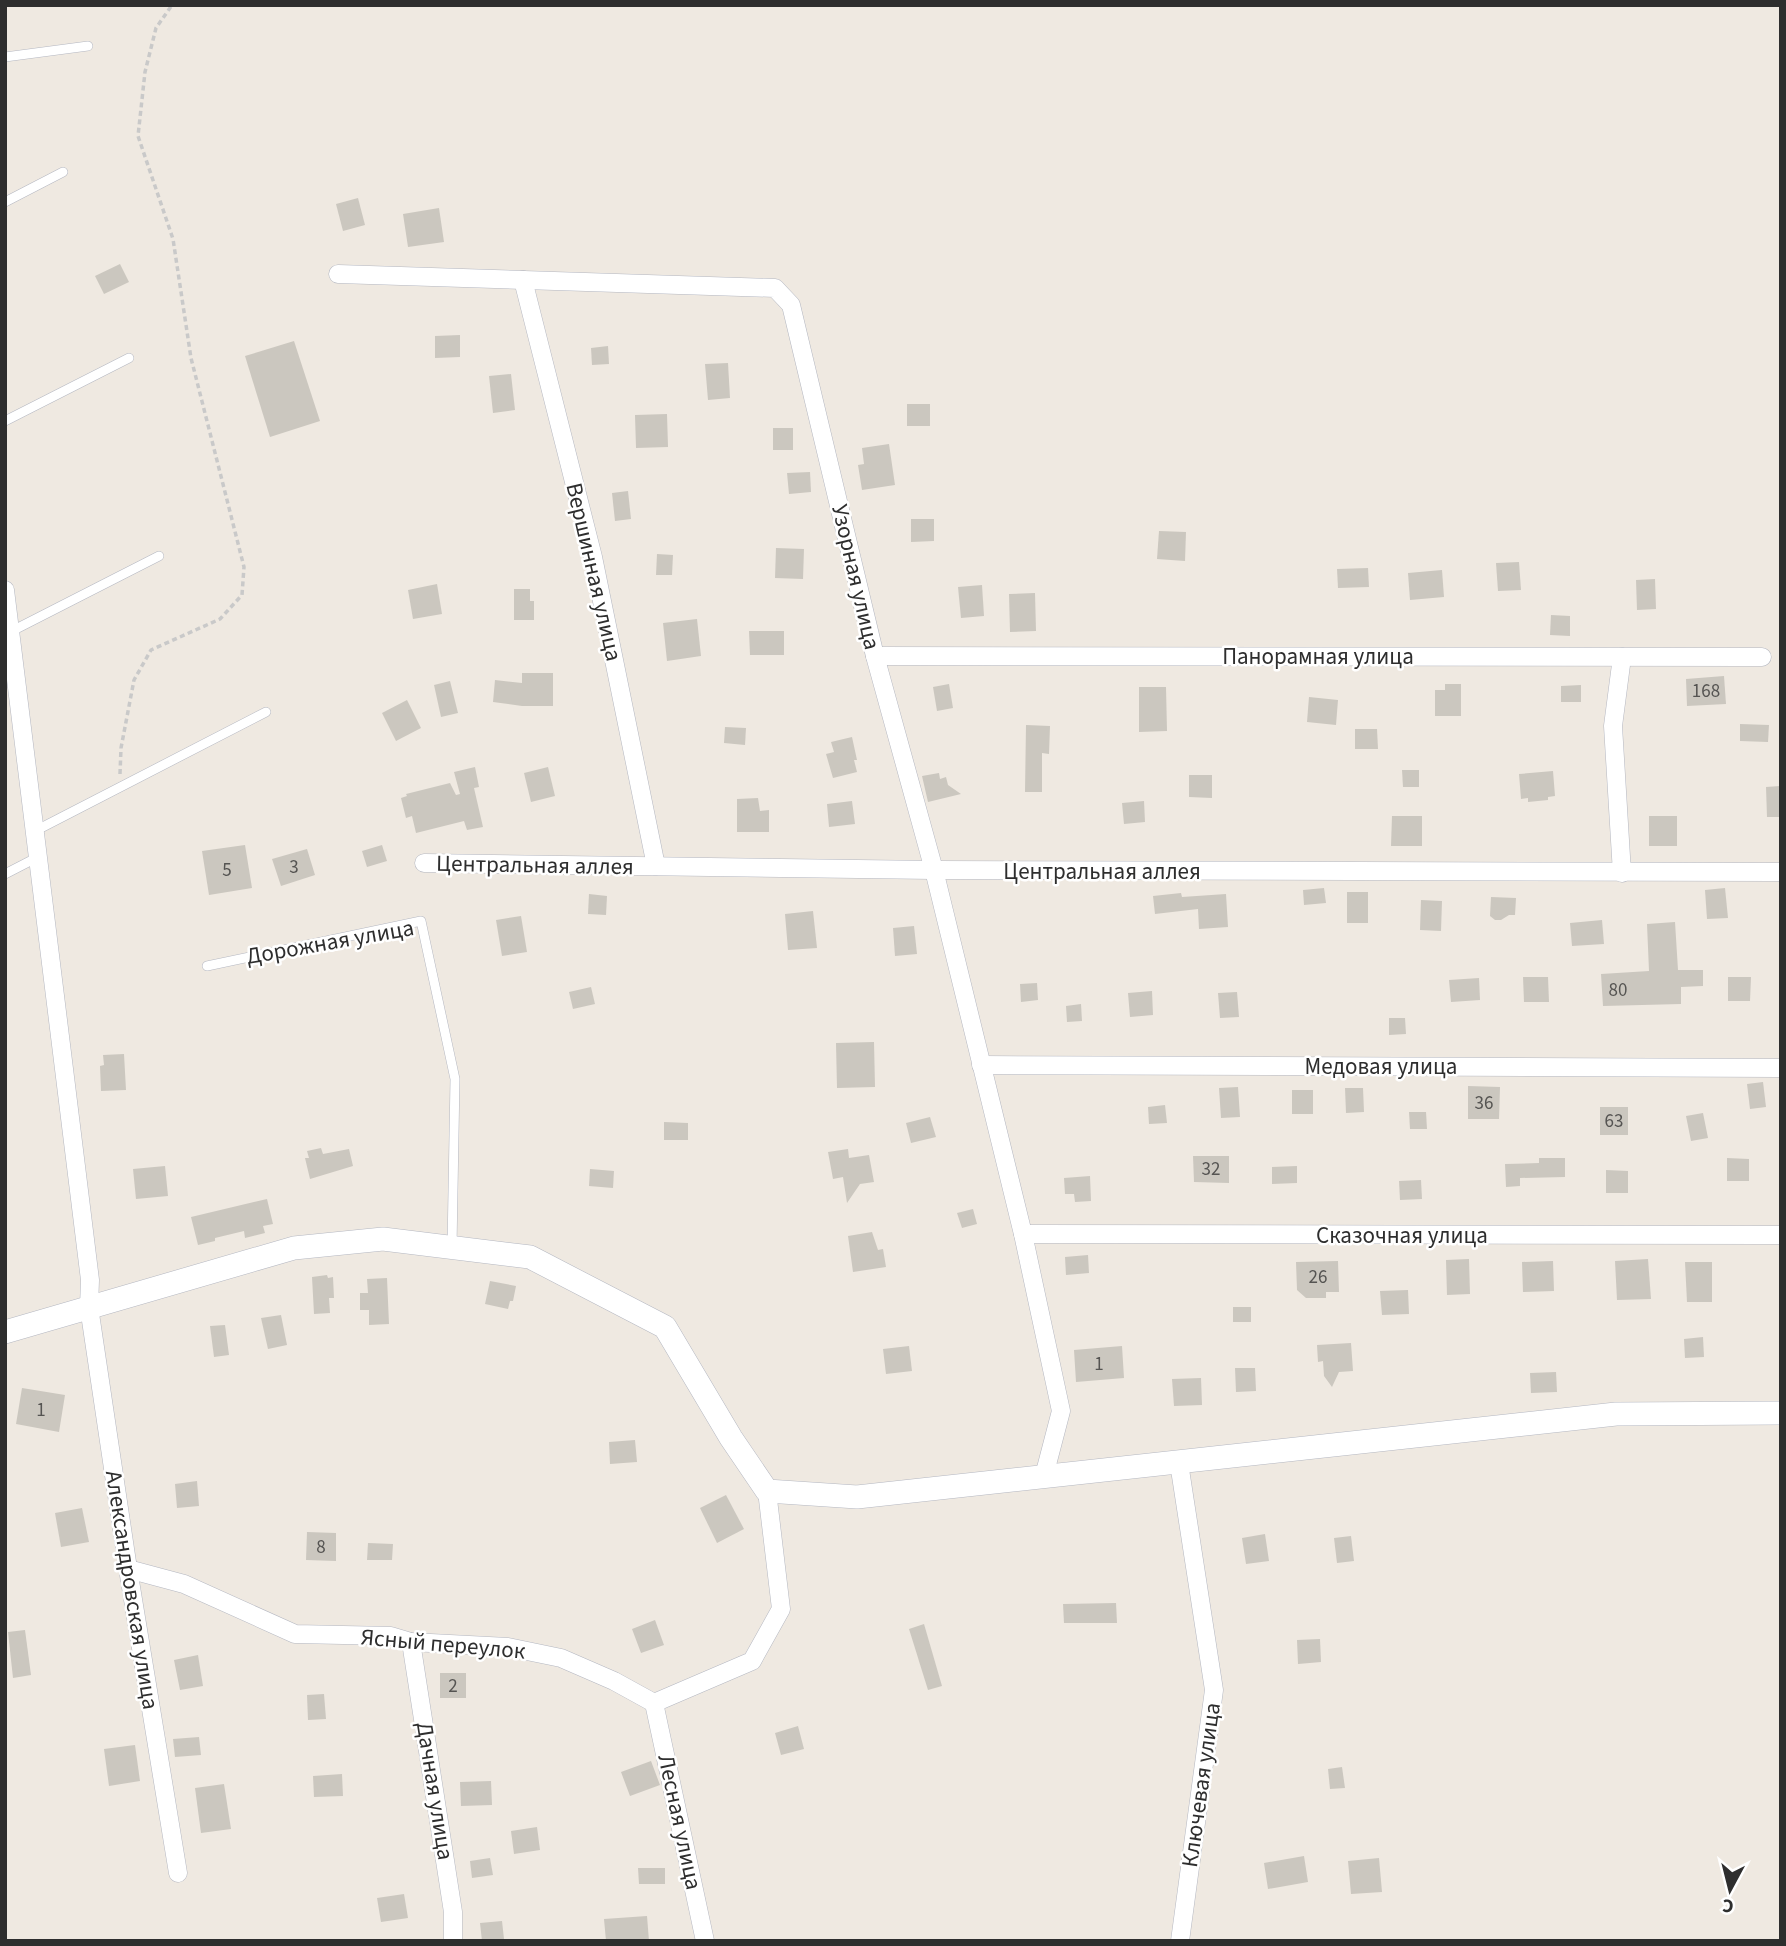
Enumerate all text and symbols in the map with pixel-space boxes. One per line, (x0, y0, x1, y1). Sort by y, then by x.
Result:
street label: Вершинная улица (557, 480, 631, 664)
street label: Узорная улица (823, 501, 889, 653)
street label: Панорамная улица (1222, 640, 1414, 673)
house number: 168 (1692, 678, 1720, 705)
street label: Центральная аллея (436, 847, 634, 883)
house number: 3 (289, 854, 299, 881)
street label: Центральная аллея (1003, 855, 1201, 888)
house number: 5 (222, 857, 232, 884)
street label: Дорожная улица (244, 911, 416, 973)
house number: 80 (1609, 977, 1627, 1004)
street label: Медовая улица (1305, 1050, 1457, 1083)
house number: 36 (1475, 1090, 1493, 1117)
house number: 63 (1605, 1108, 1623, 1135)
house number: 32 (1202, 1156, 1220, 1183)
street label: Сказочная улица (1316, 1219, 1488, 1252)
house number: 26 (1309, 1264, 1327, 1291)
house number: 1 (1094, 1351, 1104, 1378)
house number: 1 (36, 1397, 46, 1424)
street label: Александровская улица (97, 1468, 167, 1712)
house number: 8 (316, 1534, 326, 1561)
street label: Ясный переулок (359, 1620, 527, 1668)
house number: 2 (448, 1673, 458, 1700)
street label: Ключевая улица (1173, 1700, 1229, 1870)
street label: Дачная улица (408, 1720, 462, 1862)
street label: Лесная улица (650, 1751, 710, 1893)
north arrow (1695, 1855, 1765, 1925)
text: С (1721, 1891, 1735, 1919)

